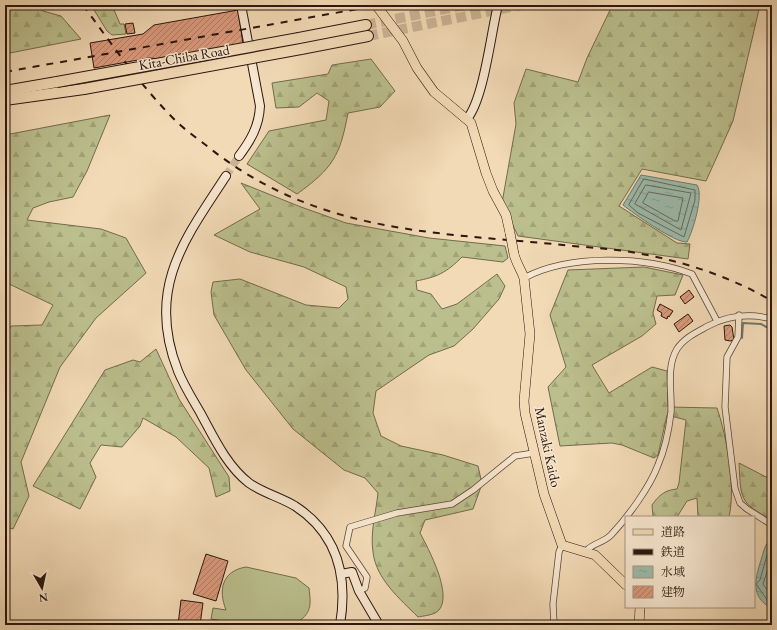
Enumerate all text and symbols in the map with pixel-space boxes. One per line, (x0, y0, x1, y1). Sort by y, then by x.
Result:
street label: Kita-Chiba Road (137, 40, 232, 74)
street label: Manzaki Kaido (531, 405, 565, 489)
legend (625, 516, 755, 608)
text: 道路 (661, 524, 685, 540)
text: 鉄道 (660, 544, 685, 560)
text: 水域 (661, 564, 685, 580)
north arrow (22, 568, 62, 608)
text: 建物 (661, 584, 685, 600)
text: N (38, 590, 49, 606)

